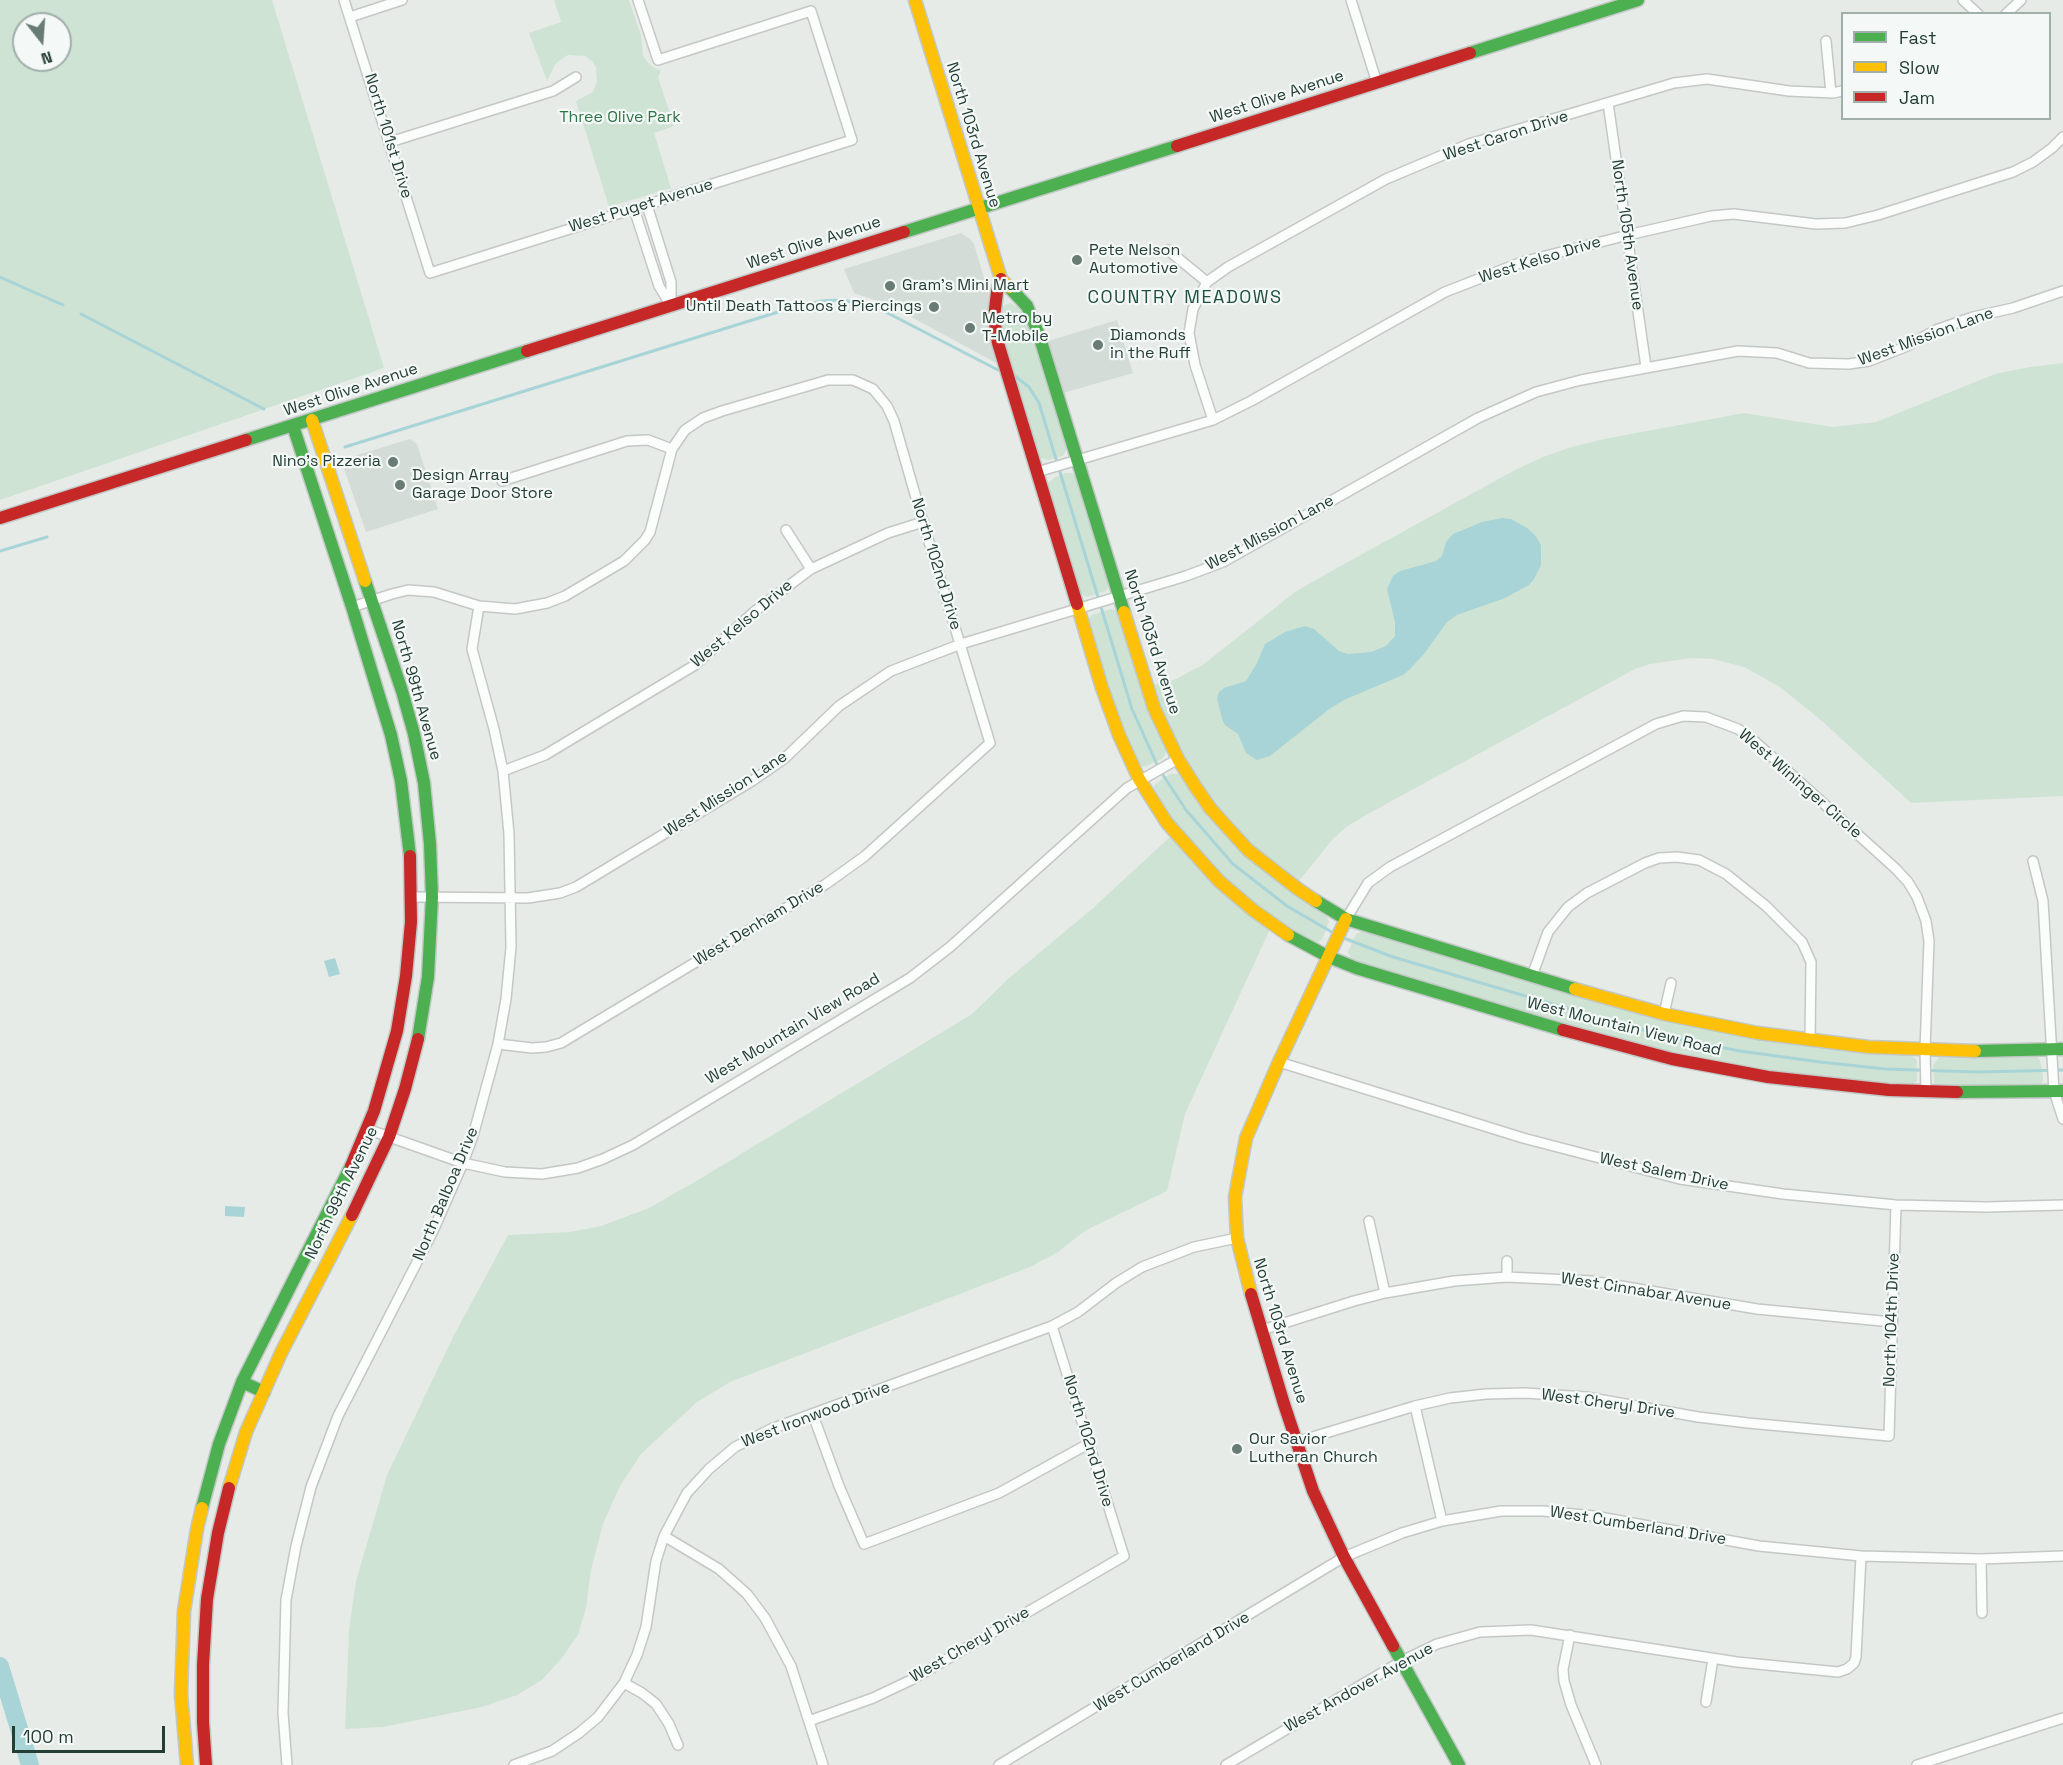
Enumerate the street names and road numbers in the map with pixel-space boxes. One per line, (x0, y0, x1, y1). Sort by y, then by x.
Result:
street label: North 103rd Avenue (942, 60, 1004, 210)
street label: West Olive Avenue (1208, 66, 1346, 128)
street label: North 101st Drive (360, 71, 416, 201)
street label: West Caron Drive (1441, 107, 1571, 165)
street label: North 105th Avenue (1607, 158, 1647, 312)
street label: West Puget Avenue (567, 175, 715, 237)
street label: West Olive Avenue (745, 212, 883, 274)
street label: West Kelso Drive (1477, 232, 1603, 288)
street label: West Mission Lane (1856, 304, 1996, 370)
street label: West Olive Avenue (282, 359, 420, 421)
street label: West Mission Lane (1203, 491, 1337, 575)
street label: North 102nd Drive (907, 496, 965, 632)
street label: North 103rd Avenue (1120, 567, 1184, 717)
street label: West Kelso Drive (687, 576, 797, 672)
street label: North 99th Avenue (387, 618, 445, 762)
street label: West Wininger Circle (1734, 725, 1866, 843)
street label: West Mission Lane (661, 747, 791, 841)
street label: West Denham Drive (691, 878, 827, 970)
street label: West Mountain View Road (702, 969, 884, 1089)
street label: West Mountain View Road (1525, 994, 1723, 1060)
street label: North 99th Avenue (302, 1124, 382, 1262)
street label: North Balboa Drive (409, 1124, 483, 1264)
street label: West Salem Drive (1598, 1149, 1730, 1195)
street label: North 104th Drive (1880, 1253, 1904, 1387)
street label: North 103rd Avenue (1249, 1256, 1311, 1406)
street label: West Cinnabar Avenue (1559, 1269, 1733, 1315)
street label: North 102nd Drive (1059, 1373, 1117, 1509)
street label: West Ironwood Drive (739, 1378, 893, 1452)
street label: West Cheryl Drive (1540, 1385, 1676, 1423)
street label: West Cumberland Drive (1548, 1503, 1728, 1549)
street label: West Cheryl Drive (907, 1603, 1033, 1687)
street label: West Cumberland Drive (1091, 1608, 1253, 1716)
street label: West Andover Avenue (1281, 1639, 1437, 1737)

